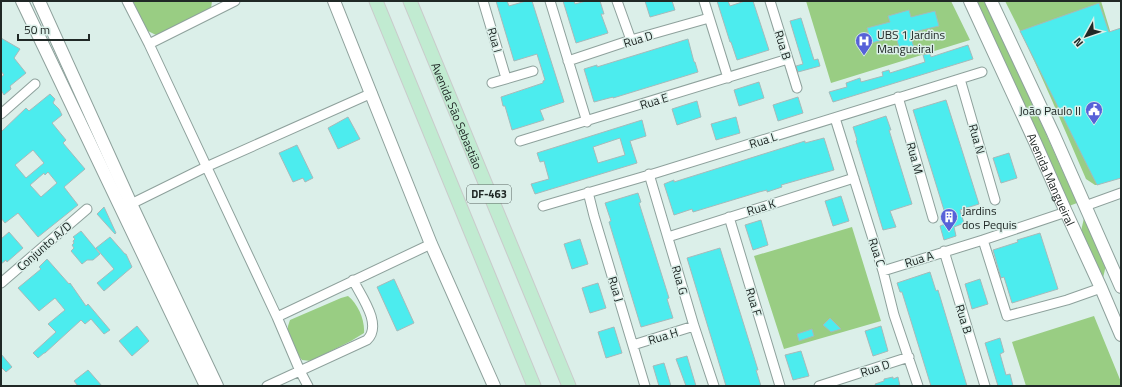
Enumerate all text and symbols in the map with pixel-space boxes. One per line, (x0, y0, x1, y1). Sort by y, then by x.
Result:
scale bar (18, 16, 89, 42)
north arrow (1066, 16, 1106, 56)
text: 50 m (24, 20, 50, 39)
street label: Rua I (482, 25, 508, 55)
street label: Rua D (621, 25, 655, 52)
place label: UBS 1 Jardins Mangueiral (877, 25, 946, 58)
street label: Rua B (770, 28, 796, 62)
hospital icon: UBS 1 Jardins Mangueiral (854, 31, 874, 56)
text: N (1070, 34, 1087, 50)
street label: Avenida São Sebastião (427, 59, 488, 172)
street label: Rua E (637, 88, 671, 114)
public building icon: João Paulo II (1084, 100, 1104, 125)
place label: João Paulo II (1019, 101, 1081, 120)
street label: Rua N (964, 122, 990, 156)
street label: Rua L (747, 127, 779, 153)
street label: Avenida Mangueiral (1023, 130, 1080, 229)
street label: Rua M (901, 140, 929, 176)
road number: DF-463 (467, 185, 511, 203)
street label: Rua K (744, 194, 778, 220)
place label: Jardins dos Pequis (962, 201, 1017, 234)
building icon: Jardins dos Pequis (939, 207, 959, 232)
street label: Conjunto A/D (12, 216, 76, 275)
street label: Rua C (863, 235, 891, 269)
street label: Rua A (902, 246, 936, 272)
street label: Rua G (667, 263, 693, 297)
street label: Rua J (603, 274, 629, 304)
street label: Rua F (741, 285, 767, 319)
street label: Rua B (951, 302, 977, 336)
street label: Rua H (646, 322, 680, 350)
street label: Rua D (858, 354, 893, 382)

